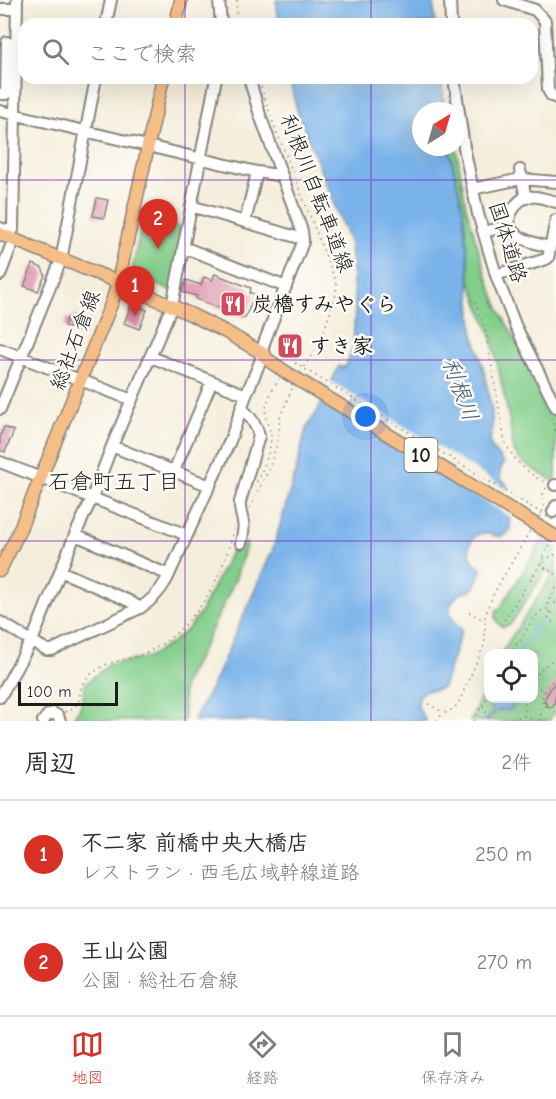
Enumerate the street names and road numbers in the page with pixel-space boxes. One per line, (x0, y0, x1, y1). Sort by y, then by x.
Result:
street label: 利根川自転車道線 (276, 110, 358, 276)
street label: 国体道路 (484, 198, 532, 286)
street label: 総社石倉線 (45, 287, 105, 393)
road number: 10 (404, 438, 438, 472)

